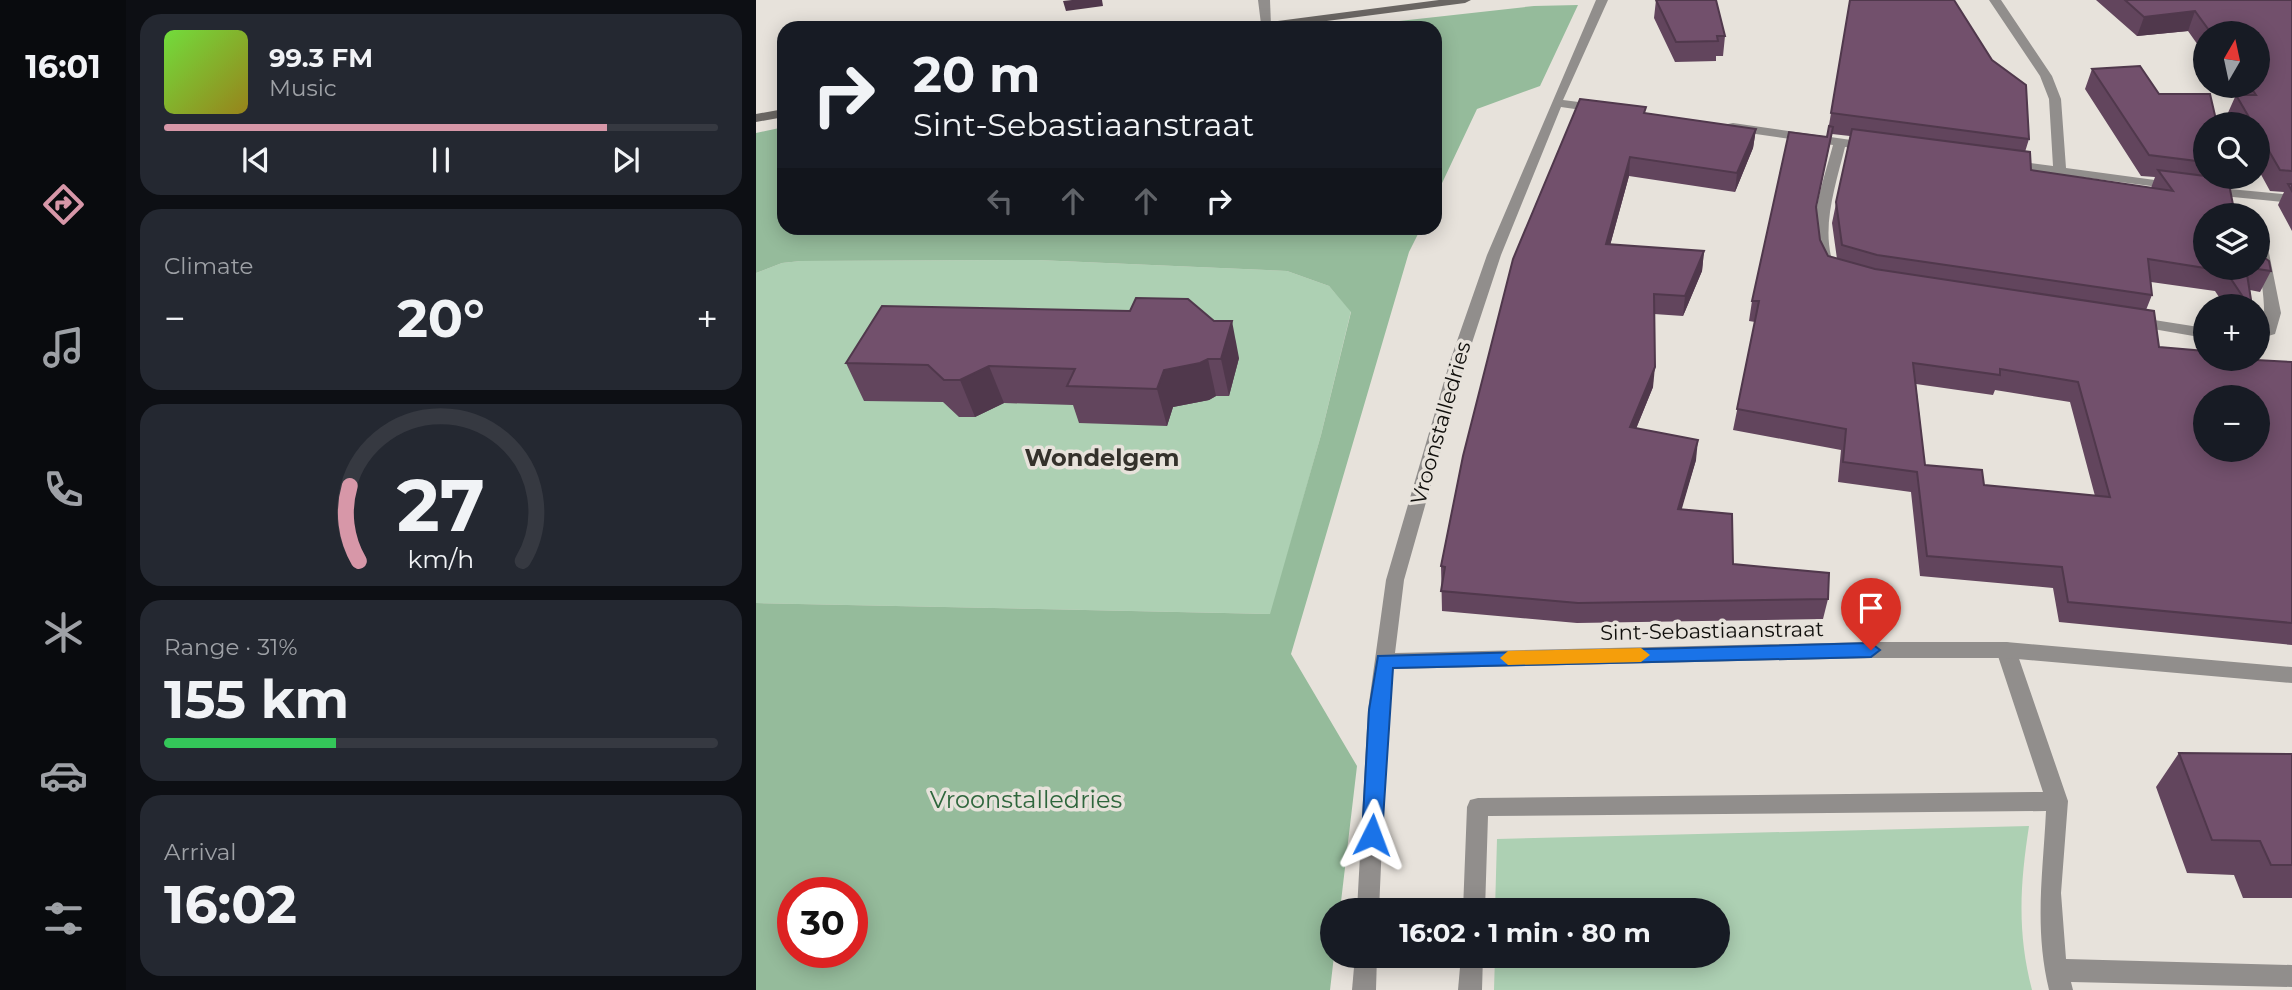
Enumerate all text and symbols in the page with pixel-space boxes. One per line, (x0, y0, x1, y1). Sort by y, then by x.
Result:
north arrow (2193, 21, 2270, 98)
map controls (2193, 21, 2270, 462)
text: 99.3 FM (269, 42, 373, 74)
text: 20 m (913, 45, 1040, 104)
text: 16:01 (25, 47, 101, 86)
icon: right (798, 49, 889, 140)
text: Music (269, 74, 337, 102)
text: Sint-Sebastiaanstraat (913, 105, 1254, 144)
button: search (2193, 112, 2270, 189)
icon: previous (237, 141, 275, 179)
icon: pause (422, 141, 460, 179)
icon: next (607, 141, 645, 179)
icon: directions (39, 180, 88, 229)
icon: left (981, 182, 1019, 220)
icon: ahead (1054, 182, 1092, 220)
icon: ahead (1127, 182, 1165, 220)
icon: right (1200, 182, 1238, 220)
button: layers (2193, 203, 2270, 280)
text: Climate (164, 252, 253, 280)
text: 20° (397, 287, 485, 350)
button: + (2193, 294, 2270, 371)
text: − (164, 295, 186, 342)
text: + (696, 295, 718, 342)
icon: music (39, 323, 88, 372)
street label: Vroonstalledries (1405, 338, 1476, 507)
button: − (2193, 385, 2270, 462)
district label: Wondelgem (1024, 443, 1180, 472)
text: 27 (397, 461, 485, 549)
icon: phone (39, 465, 88, 514)
text: km/h (408, 544, 474, 574)
pin (1841, 578, 1901, 650)
icon: arrive (1852, 589, 1890, 627)
icon: climate (39, 608, 88, 657)
street label: Sint-Sebastiaanstraat (1600, 616, 1824, 645)
text: Range · 31% (164, 633, 297, 661)
text: 155 km (164, 668, 349, 731)
icon: car (39, 751, 88, 800)
park label: Vroonstalledries (930, 785, 1122, 814)
position arrow (1335, 798, 1409, 872)
text: Arrival (164, 838, 237, 866)
text: 16:02 (164, 873, 297, 936)
speed limit sign: 30 (777, 877, 868, 968)
icon: filters (39, 894, 88, 943)
text: 16:02 · 1 min · 80 m (1399, 917, 1651, 949)

